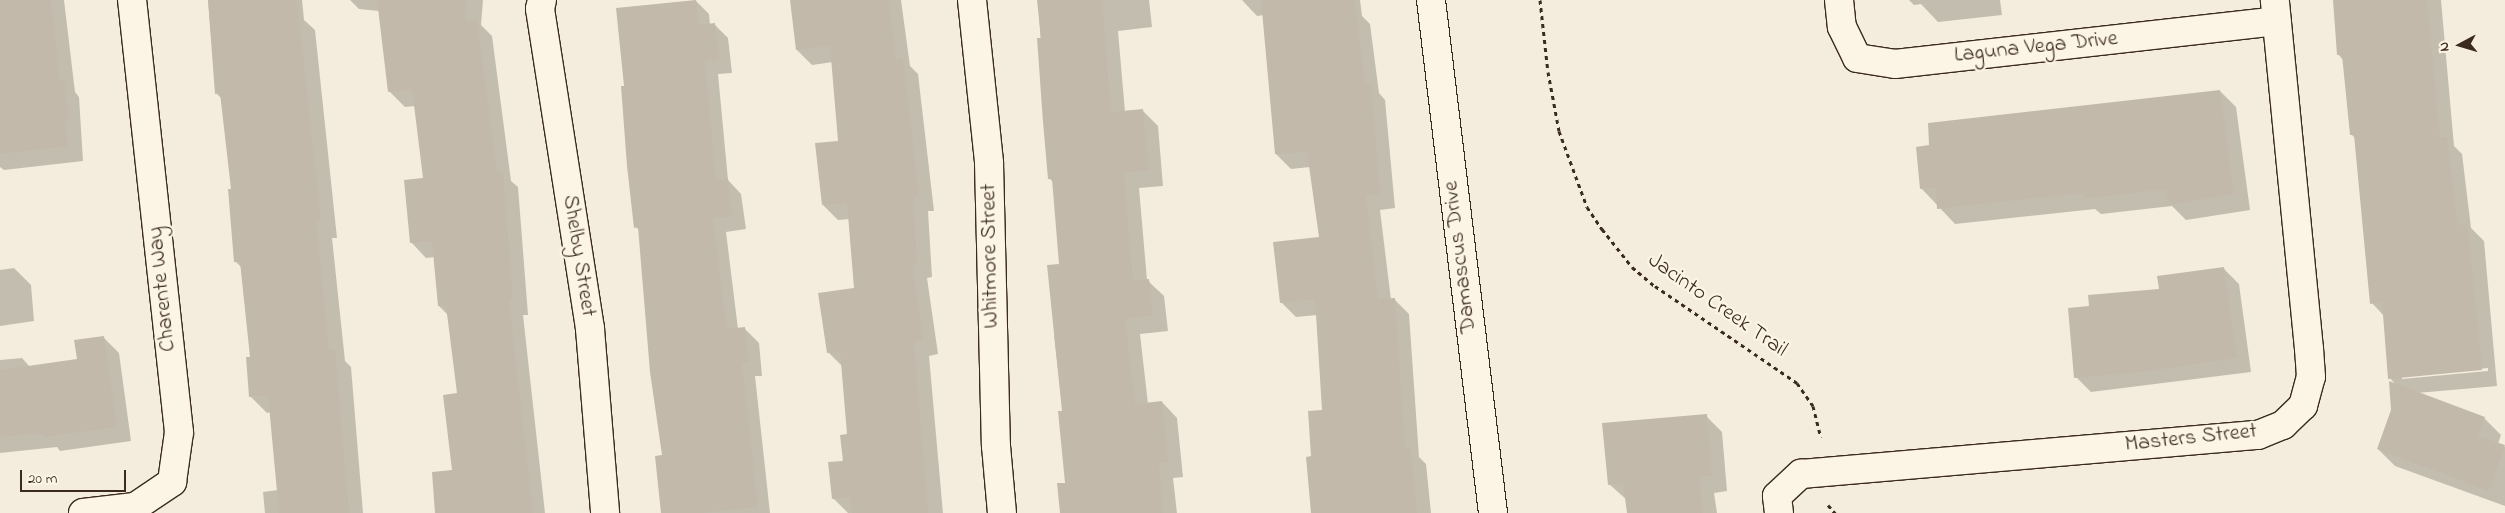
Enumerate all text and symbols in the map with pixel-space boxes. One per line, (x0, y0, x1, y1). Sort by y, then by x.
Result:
north arrow (2435, 20, 2485, 70)
street label: Laguna Vega Drive (1953, 26, 2119, 70)
text: N (2434, 41, 2456, 52)
street label: Damascus Drive (1439, 179, 1483, 335)
street label: Whitmore Street (977, 183, 1005, 329)
street label: Shelby Street (555, 193, 601, 319)
street label: Charente Way (143, 225, 183, 353)
street label: Jacinto Creek Trail (1642, 248, 1792, 364)
street label: Masters Street (2124, 419, 2258, 459)
scale bar (22, 460, 129, 492)
text: 20 m (28, 468, 57, 490)

